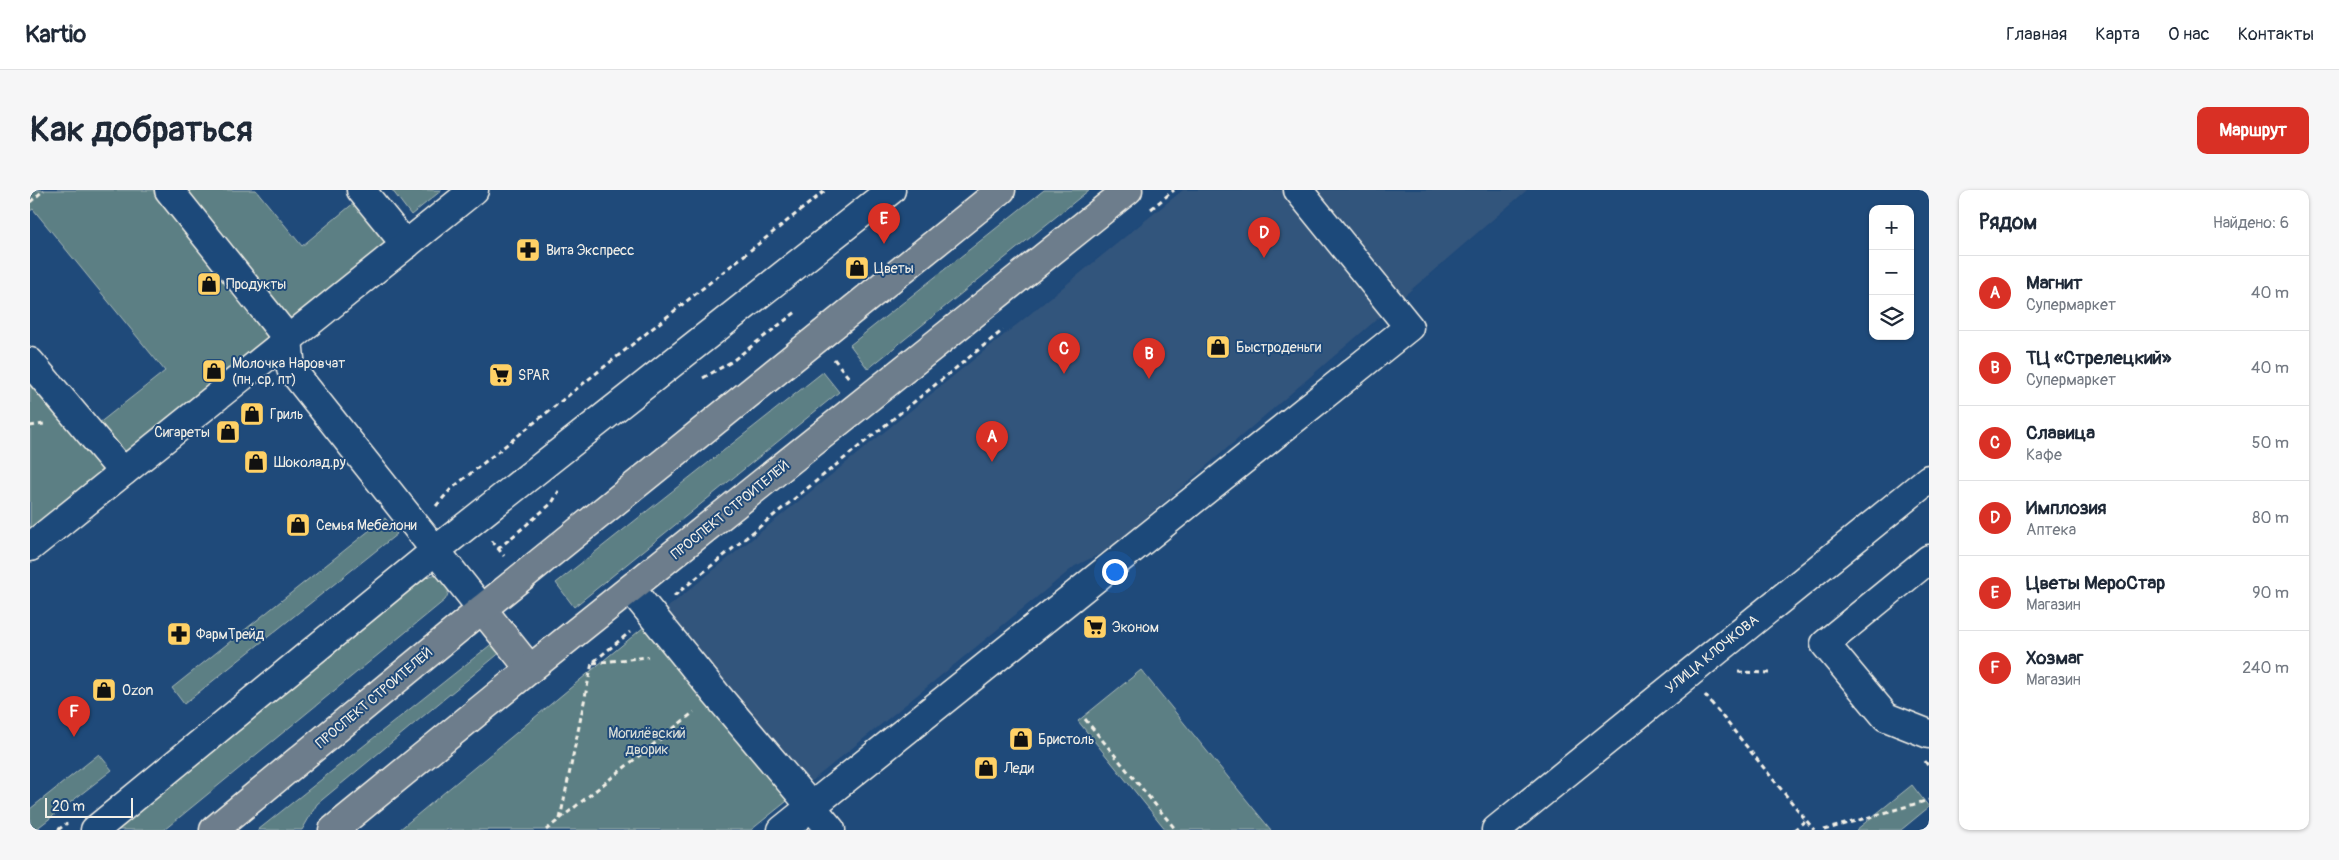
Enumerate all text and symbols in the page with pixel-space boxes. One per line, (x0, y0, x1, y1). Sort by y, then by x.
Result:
text: Kartio (25, 20, 86, 49)
text: Главная (2006, 23, 2067, 46)
text: Карта (2095, 23, 2140, 46)
text: О нас (2168, 23, 2210, 46)
text: Контакты (2238, 23, 2314, 46)
button: Маршрут (2197, 107, 2309, 154)
text: Как добраться (30, 108, 253, 152)
pin: E (868, 203, 900, 244)
map controls (1869, 205, 1914, 340)
button: + (1869, 205, 1914, 250)
text: Рядом (1979, 209, 2037, 236)
text: Найдено: 6 (2213, 213, 2289, 233)
pin: D (1248, 217, 1280, 258)
pharmacy icon: Вита Экспресс (515, 237, 541, 263)
place label: Вита Экспресс (546, 242, 634, 259)
button: − (1869, 250, 1914, 295)
shop icon: Цветы (844, 255, 870, 281)
place label: Цветы (874, 260, 914, 277)
shop icon: Продукты (196, 271, 222, 297)
text: Магнит (2026, 271, 2082, 295)
place label: Продукты (226, 276, 286, 293)
text: A (1990, 283, 2000, 303)
text: 40 m (2251, 283, 2289, 303)
button: layers (1869, 295, 1914, 340)
text: Супермаркет (2026, 295, 2116, 315)
pin: C (1048, 333, 1080, 374)
shop icon: Быстроденьги (1205, 334, 1231, 360)
pin: B (1133, 338, 1165, 379)
place label: Быстроденьги (1236, 339, 1321, 356)
text: ТЦ «Стрелецкий» (2026, 346, 2171, 370)
place label: Молочка Наровчат (пн, ср, пт) (232, 355, 345, 388)
shop icon: Молочка Наровчат (пн, ср, пт) (201, 358, 227, 384)
text: B (1990, 358, 2000, 378)
text: 40 m (2251, 358, 2289, 378)
supermarket icon: SPAR (488, 362, 514, 388)
place label: SPAR (518, 367, 550, 384)
text: Супермаркет (2026, 370, 2116, 390)
shop icon: Гриль (239, 401, 265, 427)
place label: Гриль (270, 406, 303, 423)
shop icon: Сигареты (215, 419, 241, 445)
pin: A (976, 421, 1008, 462)
text: Славица (2026, 421, 2095, 445)
place label: Сигареты (154, 424, 210, 441)
text: C (1990, 433, 2000, 453)
text: 50 m (2252, 433, 2289, 453)
text: Кафе (2026, 445, 2062, 465)
shop icon: Шоколад.ру (243, 449, 269, 475)
place label: Шоколад.ру (274, 454, 346, 471)
street label: ПРОСПЕКТ СТРОИТЕЛЕЙ (667, 457, 793, 563)
text: Имплозия (2026, 496, 2106, 520)
text: D (1990, 508, 2000, 528)
text: 80 m (2252, 508, 2289, 528)
shop icon: Семья Мебелони (285, 512, 311, 538)
place label: Семья Мебелони (316, 517, 417, 534)
text: Аптека (2026, 520, 2076, 540)
your location (1102, 559, 1128, 585)
text: Цветы МероСтар (2026, 571, 2165, 595)
text: E (1991, 583, 1999, 603)
text: 90 m (2252, 583, 2289, 603)
text: Магазин (2026, 595, 2081, 615)
street label: УЛИЦА КЛОЧКОВА (1662, 611, 1762, 697)
supermarket icon: Эконом (1082, 614, 1108, 640)
place label: Эконом (1112, 619, 1159, 636)
pharmacy icon: ФармТрейд (166, 621, 192, 647)
place label: ФармТрейд (196, 626, 265, 643)
street label: ПРОСПЕКТ СТРОИТЕЛЕЙ (312, 644, 436, 752)
text: Хозмаг (2026, 646, 2083, 670)
text: F (1990, 658, 2000, 678)
text: 240 m (2242, 658, 2289, 678)
text: Магазин (2026, 670, 2081, 690)
shop icon: Ozon (91, 677, 117, 703)
place label: Ozon (122, 682, 154, 699)
pin: F (58, 696, 90, 737)
park label: Могилёвский дворик (608, 725, 686, 758)
shop icon: Бристоль (1008, 726, 1034, 752)
place label: Бристоль (1038, 731, 1094, 748)
shop icon: Леди (973, 755, 999, 781)
place label: Леди (1003, 760, 1034, 777)
scale bar (45, 795, 132, 818)
text: 20 m (52, 798, 85, 815)

